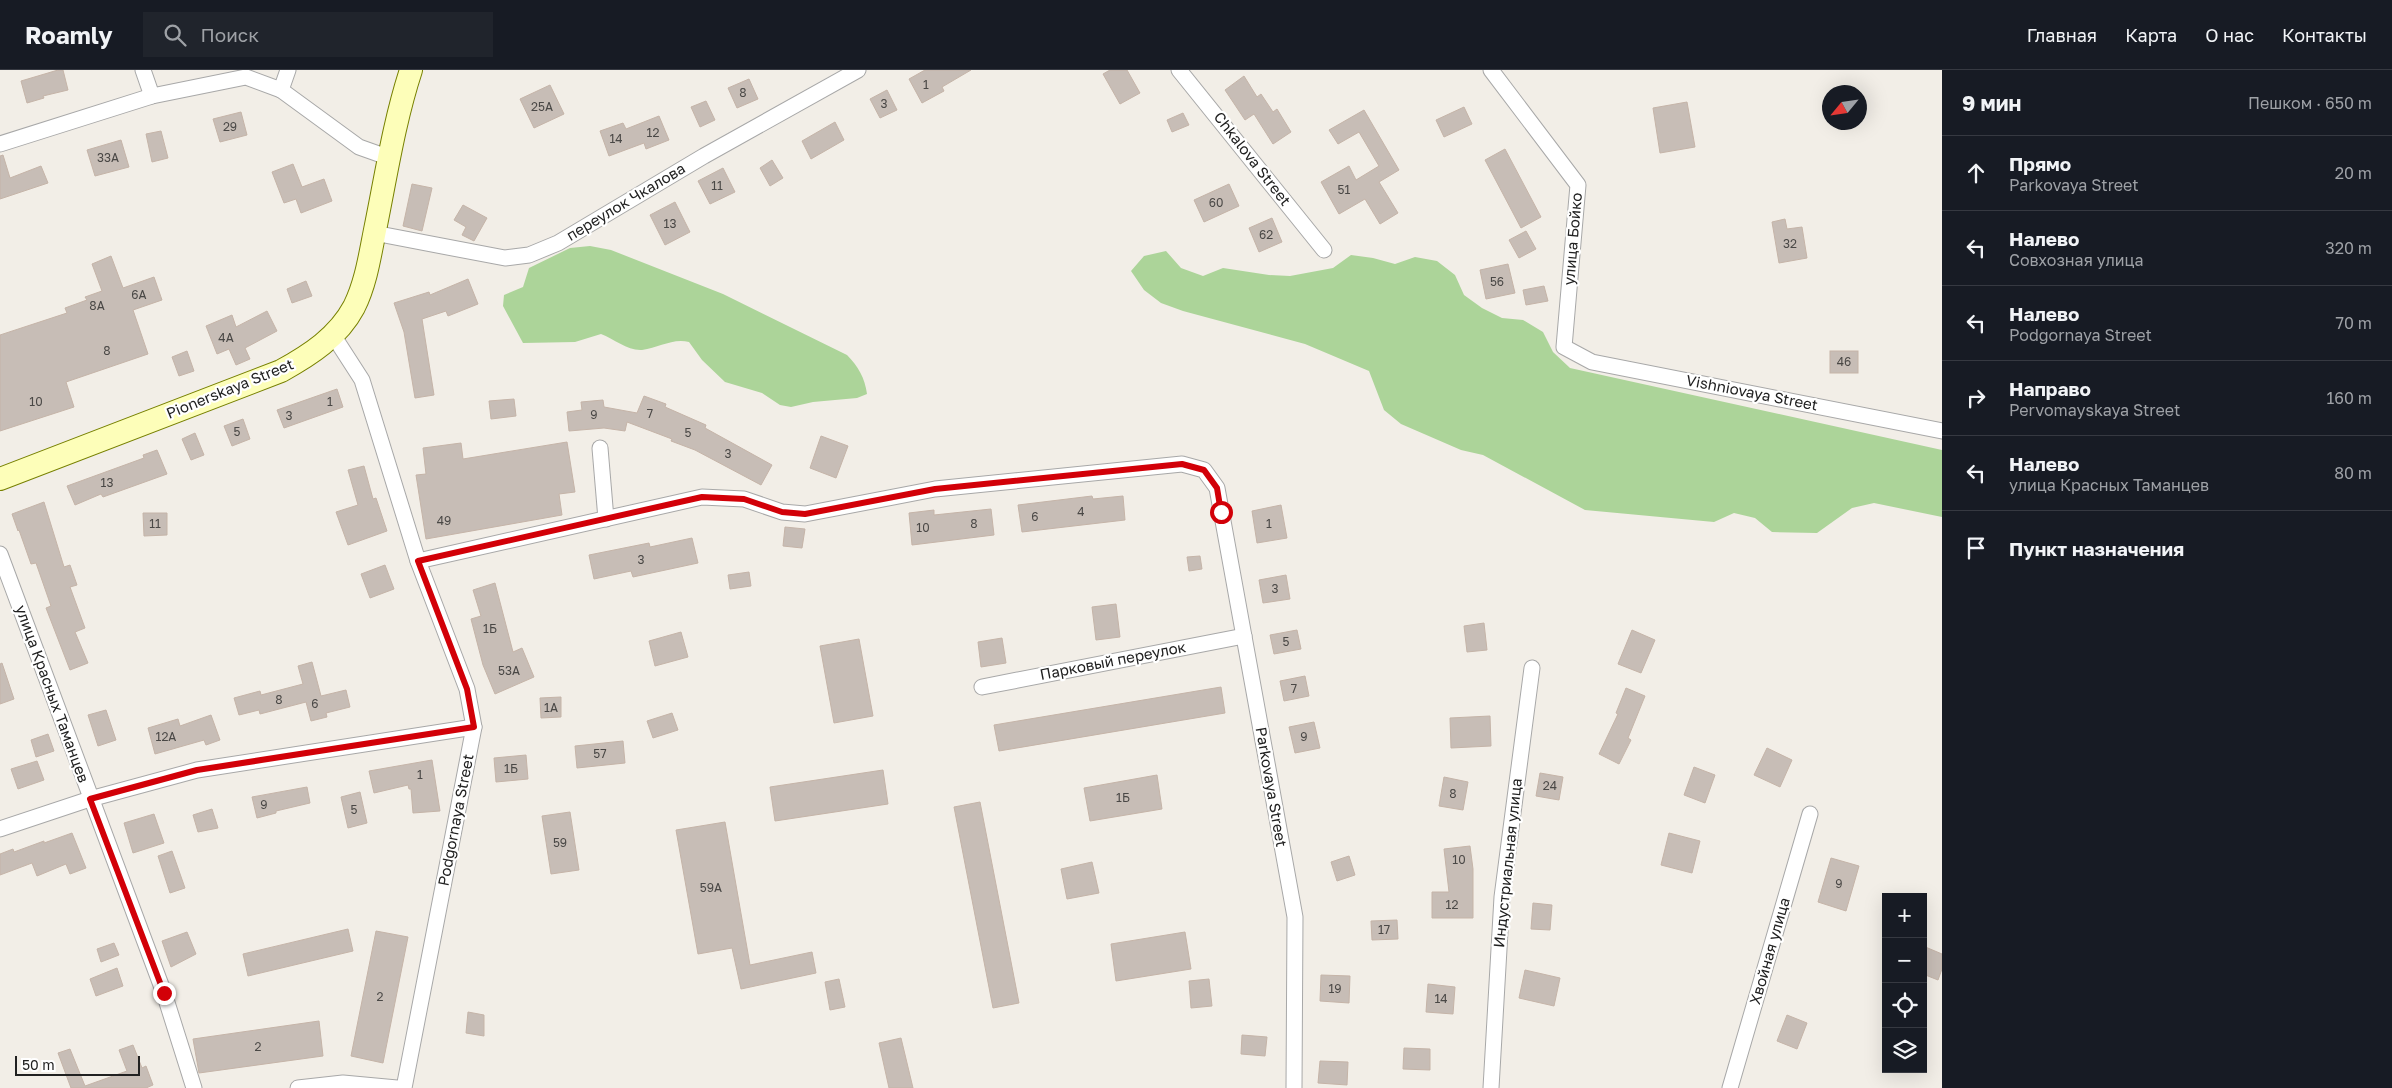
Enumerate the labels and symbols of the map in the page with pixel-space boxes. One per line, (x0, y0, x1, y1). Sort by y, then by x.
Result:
house number: 1 (923, 77, 929, 92)
house number: 8 (739, 85, 747, 100)
north arrow (1822, 85, 1867, 130)
house number: 3 (880, 96, 888, 111)
house number: 25А (531, 99, 553, 114)
street label: Chkalova Street (1211, 108, 1295, 209)
house number: 29 (223, 119, 237, 134)
house number: 12 (647, 125, 659, 140)
house number: 14 (609, 131, 623, 146)
house number: 33А (97, 150, 119, 165)
street label: переулок Чкалова (563, 159, 688, 244)
house number: 11 (711, 178, 723, 193)
house number: 51 (1338, 182, 1351, 197)
street label: улица Бойко (1559, 192, 1585, 286)
house number: 60 (1209, 195, 1223, 210)
house number: 13 (664, 216, 676, 231)
house number: 62 (1259, 227, 1273, 242)
house number: 32 (1783, 236, 1797, 251)
house number: 56 (1490, 274, 1504, 289)
house number: 6А (131, 287, 147, 302)
house number: 8А (89, 298, 105, 313)
house number: 4А (218, 330, 234, 345)
house number: 8 (103, 343, 111, 358)
street label: Pionerskaya Street (163, 354, 296, 422)
house number: 46 (1837, 354, 1851, 369)
street label: Vishniovaya Street (1685, 370, 1820, 414)
house number: 10 (29, 394, 43, 409)
house number: 1 (327, 394, 333, 409)
house number: 7 (647, 406, 653, 421)
house number: 9 (590, 407, 598, 422)
house number: 3 (285, 408, 293, 423)
house number: 5 (234, 424, 241, 439)
house number: 5 (685, 425, 692, 440)
house number: 3 (724, 446, 732, 461)
house number: 13 (101, 475, 113, 490)
route start (1210, 501, 1233, 524)
house number: 4 (1077, 504, 1085, 519)
house number: 6 (1031, 509, 1039, 524)
house number: 49 (437, 513, 451, 528)
house number: 11 (149, 516, 161, 531)
house number: 8 (970, 516, 978, 531)
house number: 1 (1266, 516, 1272, 531)
house number: 10 (916, 520, 930, 535)
house number: 3 (637, 552, 645, 567)
house number: 3 (1271, 581, 1279, 596)
street label: улица Красных Таманцев (12, 602, 93, 785)
house number: 1Б (483, 621, 497, 636)
house number: 5 (1283, 634, 1290, 649)
street label: Парковый переулок (1038, 637, 1188, 683)
house number: 53А (498, 663, 520, 678)
house number: 7 (1291, 681, 1297, 696)
house number: 8 (275, 692, 283, 707)
house number: 6 (311, 696, 319, 711)
house number: 1А (544, 700, 558, 715)
street label: Parkovaya Street (1253, 725, 1291, 848)
house number: 12А (156, 729, 176, 744)
house number: 9 (1300, 729, 1308, 744)
house number: 57 (593, 746, 607, 761)
street label: Podgornaya Street (433, 752, 477, 887)
house number: 1Б (504, 761, 518, 776)
house number: 1 (417, 767, 423, 782)
street label: Индустриальная улица (1489, 777, 1525, 949)
house number: 24 (1543, 778, 1557, 793)
house number: 8 (1449, 786, 1457, 801)
house number: 1Б (1116, 790, 1130, 805)
house number: 9 (260, 797, 268, 812)
house number: 5 (351, 802, 358, 817)
house number: 59 (553, 835, 567, 850)
house number: 10 (1452, 852, 1466, 867)
house number: 9 (1835, 876, 1843, 891)
house number: 59А (700, 880, 722, 895)
street label: Хвойная улица (1745, 895, 1793, 1006)
house number: 12 (1446, 897, 1458, 912)
house number: 17 (1378, 922, 1390, 937)
house number: 19 (1328, 981, 1342, 996)
route end (153, 982, 176, 1005)
house number: 2 (377, 989, 384, 1004)
house number: 14 (1434, 991, 1448, 1006)
house number: 2 (255, 1039, 262, 1054)
scale bar (15, 1053, 140, 1076)

